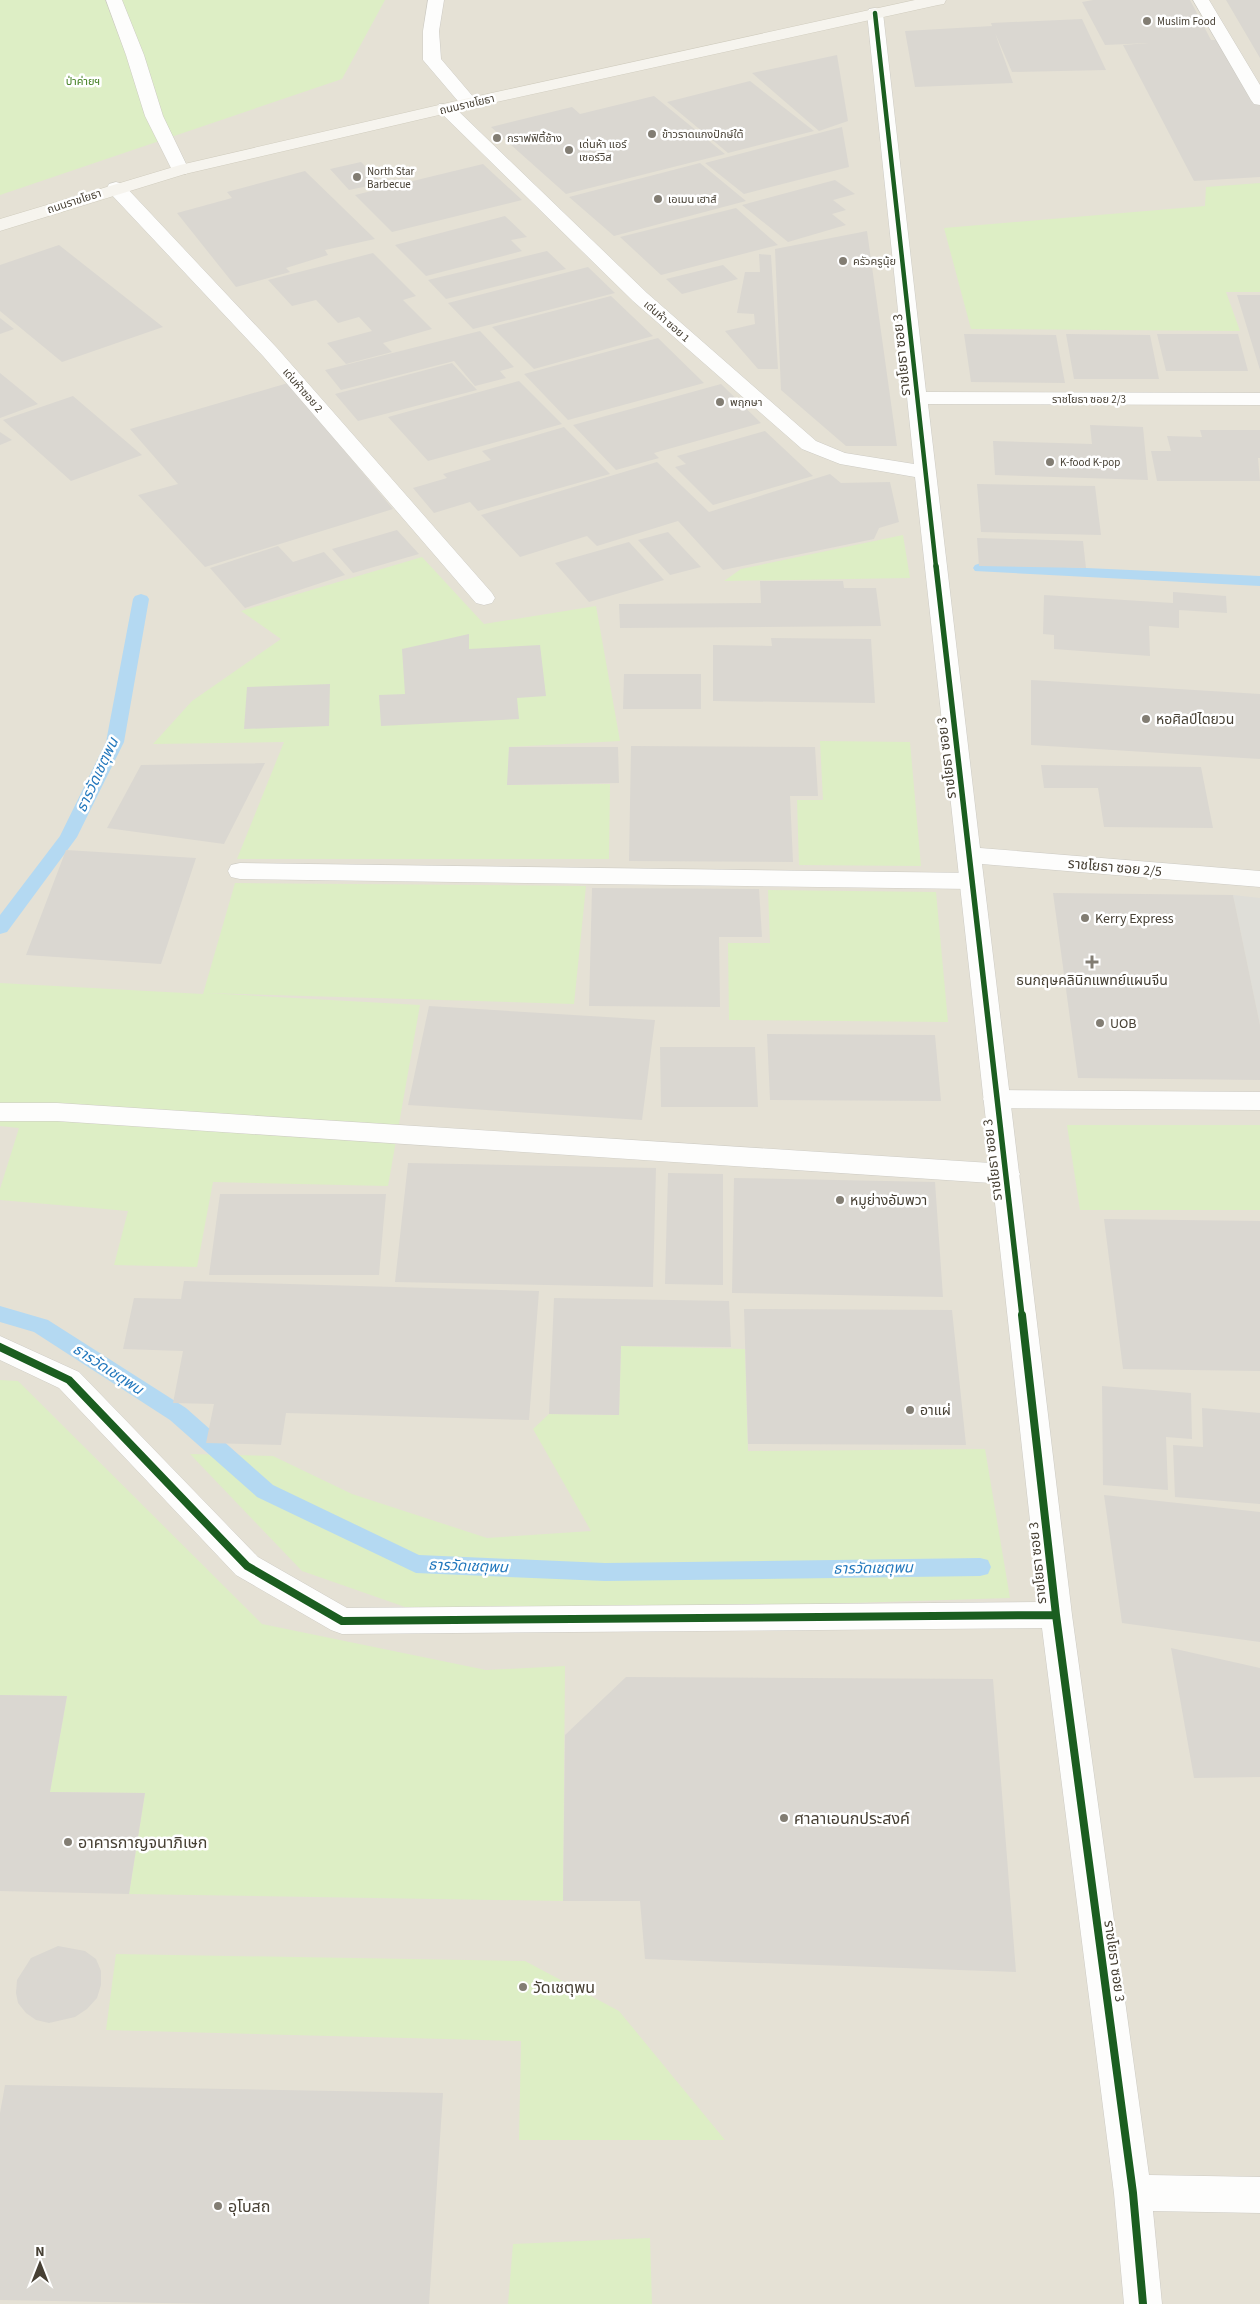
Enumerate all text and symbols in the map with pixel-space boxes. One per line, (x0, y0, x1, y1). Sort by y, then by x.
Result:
place label: Muslim Food (1157, 14, 1216, 29)
marker: Muslim Food (1141, 15, 1153, 27)
park label: ป่าค่ายฯ (66, 74, 100, 89)
street label: ถนนราชโยธา (438, 91, 496, 118)
place label: ข้าวราดแกงปักษ์ใต้ (662, 127, 744, 142)
marker: ข้าวราดแกงปักษ์ใต้ (646, 128, 658, 140)
place label: กราฟฟิตี้ช้าง (507, 130, 562, 146)
marker: กราฟฟิตี้ช้าง (491, 132, 503, 144)
place label: เด่นห้า แอร์ เซอร์วิส (579, 137, 627, 165)
marker: เด่นห้า แอร์ เซอร์วิส (563, 144, 575, 156)
place label: North Star Barbecue (367, 164, 414, 192)
marker: North Star Barbecue (351, 171, 363, 183)
street label: ถนนราชโยธา (45, 186, 103, 217)
place label: เอเมน เฮาส์ (668, 192, 717, 207)
marker: เอเมน เฮาส์ (652, 193, 664, 205)
place label: ครัวครูนุ้ย (853, 254, 896, 269)
marker: ครัวครูนุ้ย (837, 255, 849, 267)
street label: เด่นห้า ซอย 1 (640, 297, 693, 346)
street label: ราชโยธา ซอย 3 (888, 313, 916, 397)
street label: เด่นห้าซอย 2 (279, 365, 326, 416)
street label: ราชโยธา ซอย 2/3 (1052, 392, 1126, 407)
place label: พฤกษา (730, 395, 762, 410)
marker: พฤกษา (714, 396, 726, 408)
place label: K-food K-pop (1060, 455, 1120, 470)
marker: K-food K-pop (1044, 456, 1056, 468)
place label: หอศิลป์ไตยวน (1156, 710, 1234, 730)
marker: หอศิลป์ไตยวน (1140, 713, 1152, 725)
street label: ราชโยธา ซอย 3 (932, 716, 962, 800)
water label: ธารวัดเชตุพน (71, 734, 124, 816)
street label: ราชโยธา ซอย 2/5 (1067, 854, 1163, 882)
place label: Kerry Express (1095, 909, 1174, 929)
marker: Kerry Express (1079, 912, 1091, 924)
marker: ธนกฤษคลินิกแพทย์แผนจีน (1085, 955, 1099, 969)
place label: ธนกฤษคลินิกแพทย์แผนจีน (1016, 971, 1168, 991)
place label: UOB (1110, 1014, 1137, 1034)
marker: UOB (1094, 1017, 1106, 1029)
street label: ราชโยธา ซอย 3 (978, 1118, 1008, 1202)
place label: หมูย่างอัมพวา (850, 1191, 927, 1211)
marker: หมูย่างอัมพวา (834, 1194, 846, 1206)
water label: ธารวัดเชตุพน (69, 1339, 148, 1400)
place label: อาแผ่ (920, 1401, 951, 1421)
marker: อาแผ่ (904, 1404, 916, 1416)
street label: ราชโยธา ซอย 3 (1024, 1521, 1052, 1605)
water label: ธารวัดเชตุพน (428, 1555, 509, 1578)
water label: ธารวัดเชตุพน (833, 1557, 914, 1580)
place label: ศาลาเอนกประสงค์ (794, 1808, 910, 1830)
marker: ศาลาเอนกประสงค์ (778, 1812, 790, 1824)
place label: อาคารกาญจนาภิเษก (78, 1832, 207, 1854)
marker: อาคารกาญจนาภิเษก (62, 1836, 74, 1848)
street label: ราชโยธา ซอย 3 (1098, 1919, 1130, 2003)
place label: วัดเชตุพน (533, 1977, 595, 1999)
marker: วัดเชตุพน (517, 1981, 529, 1993)
place label: อุโบสถ (228, 2196, 270, 2218)
marker: อุโบสถ (212, 2200, 224, 2212)
north arrow (15, 2239, 65, 2289)
text: N (35, 2242, 45, 2262)

